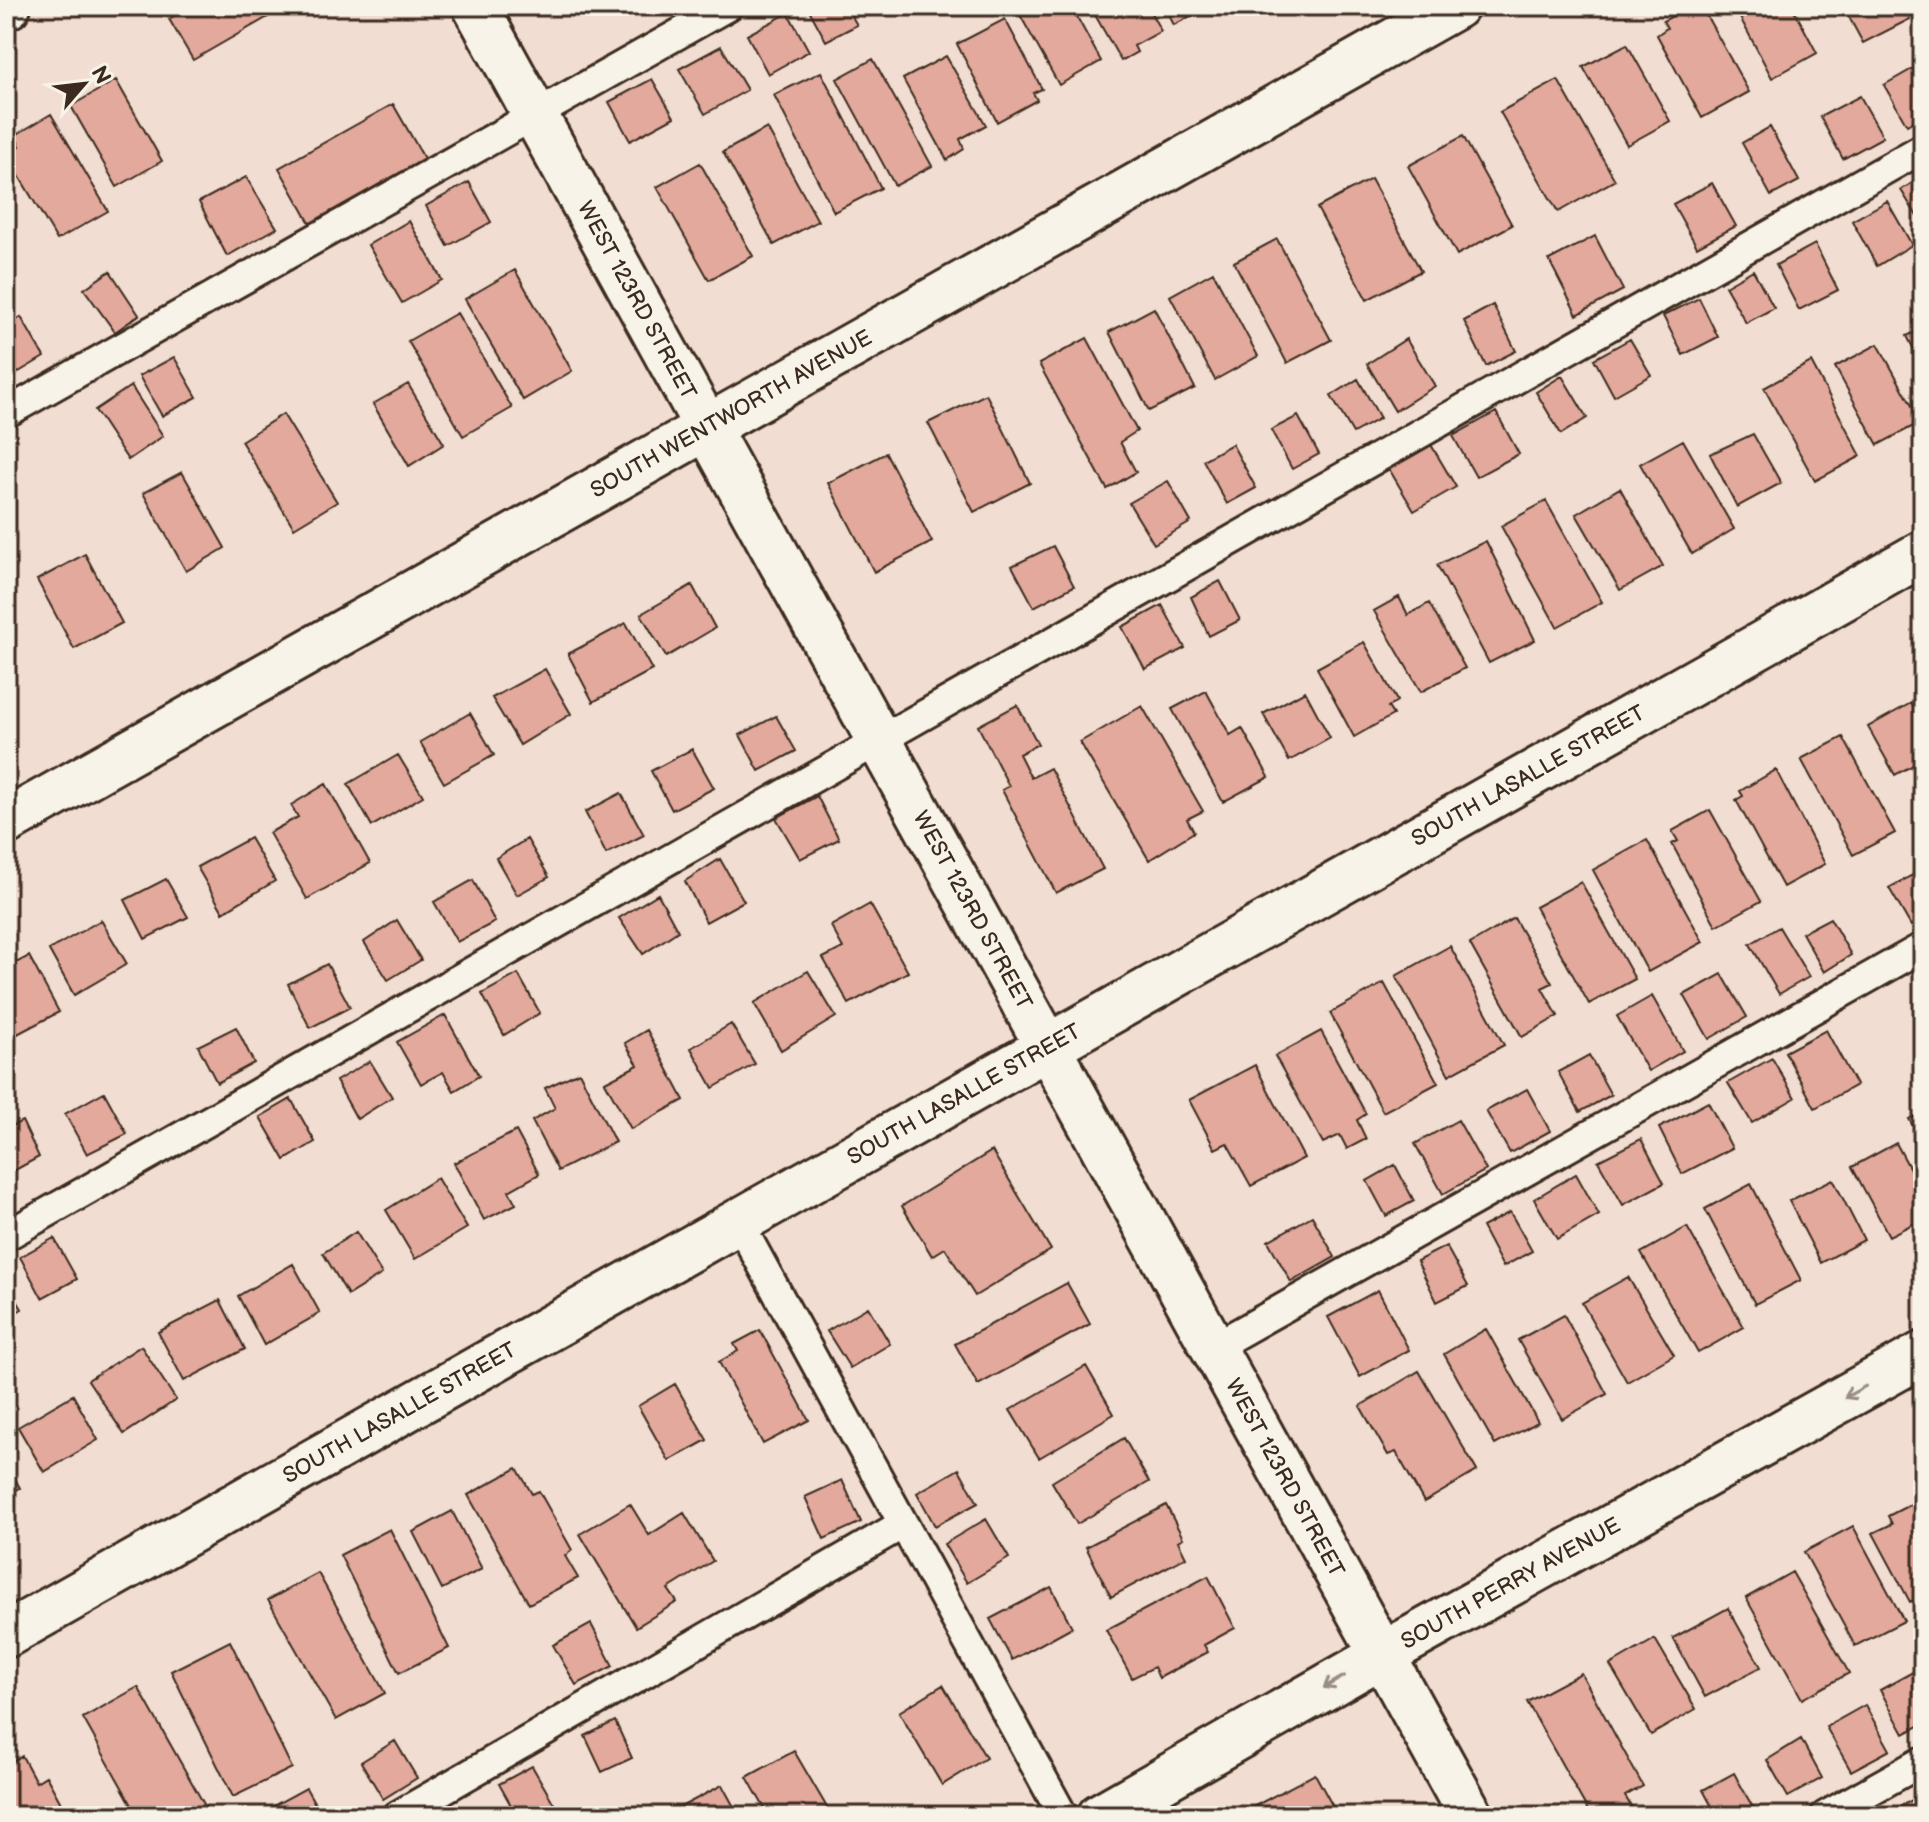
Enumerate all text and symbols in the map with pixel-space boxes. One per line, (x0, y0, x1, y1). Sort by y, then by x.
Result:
north arrow (44, 44, 124, 124)
text: N (85, 62, 116, 89)
street label: WEST 123RD STREET (572, 196, 702, 404)
street label: SOUTH WENTWORTH AVENUE (586, 324, 877, 504)
street label: SOUTH LASALLE STREET (1407, 699, 1650, 852)
street label: WEST 123RD STREET (907, 806, 1038, 1014)
street label: SOUTH LASALLE STREET (842, 1018, 1085, 1171)
street label: SOUTH LASALLE STREET (278, 1336, 521, 1489)
street label: WEST 123RD STREET (1219, 1374, 1350, 1582)
one-way arrow (1844, 1384, 1867, 1400)
street label: SOUTH PERRY AVENUE (1396, 1512, 1625, 1655)
one-way arrow (1323, 1675, 1347, 1690)

